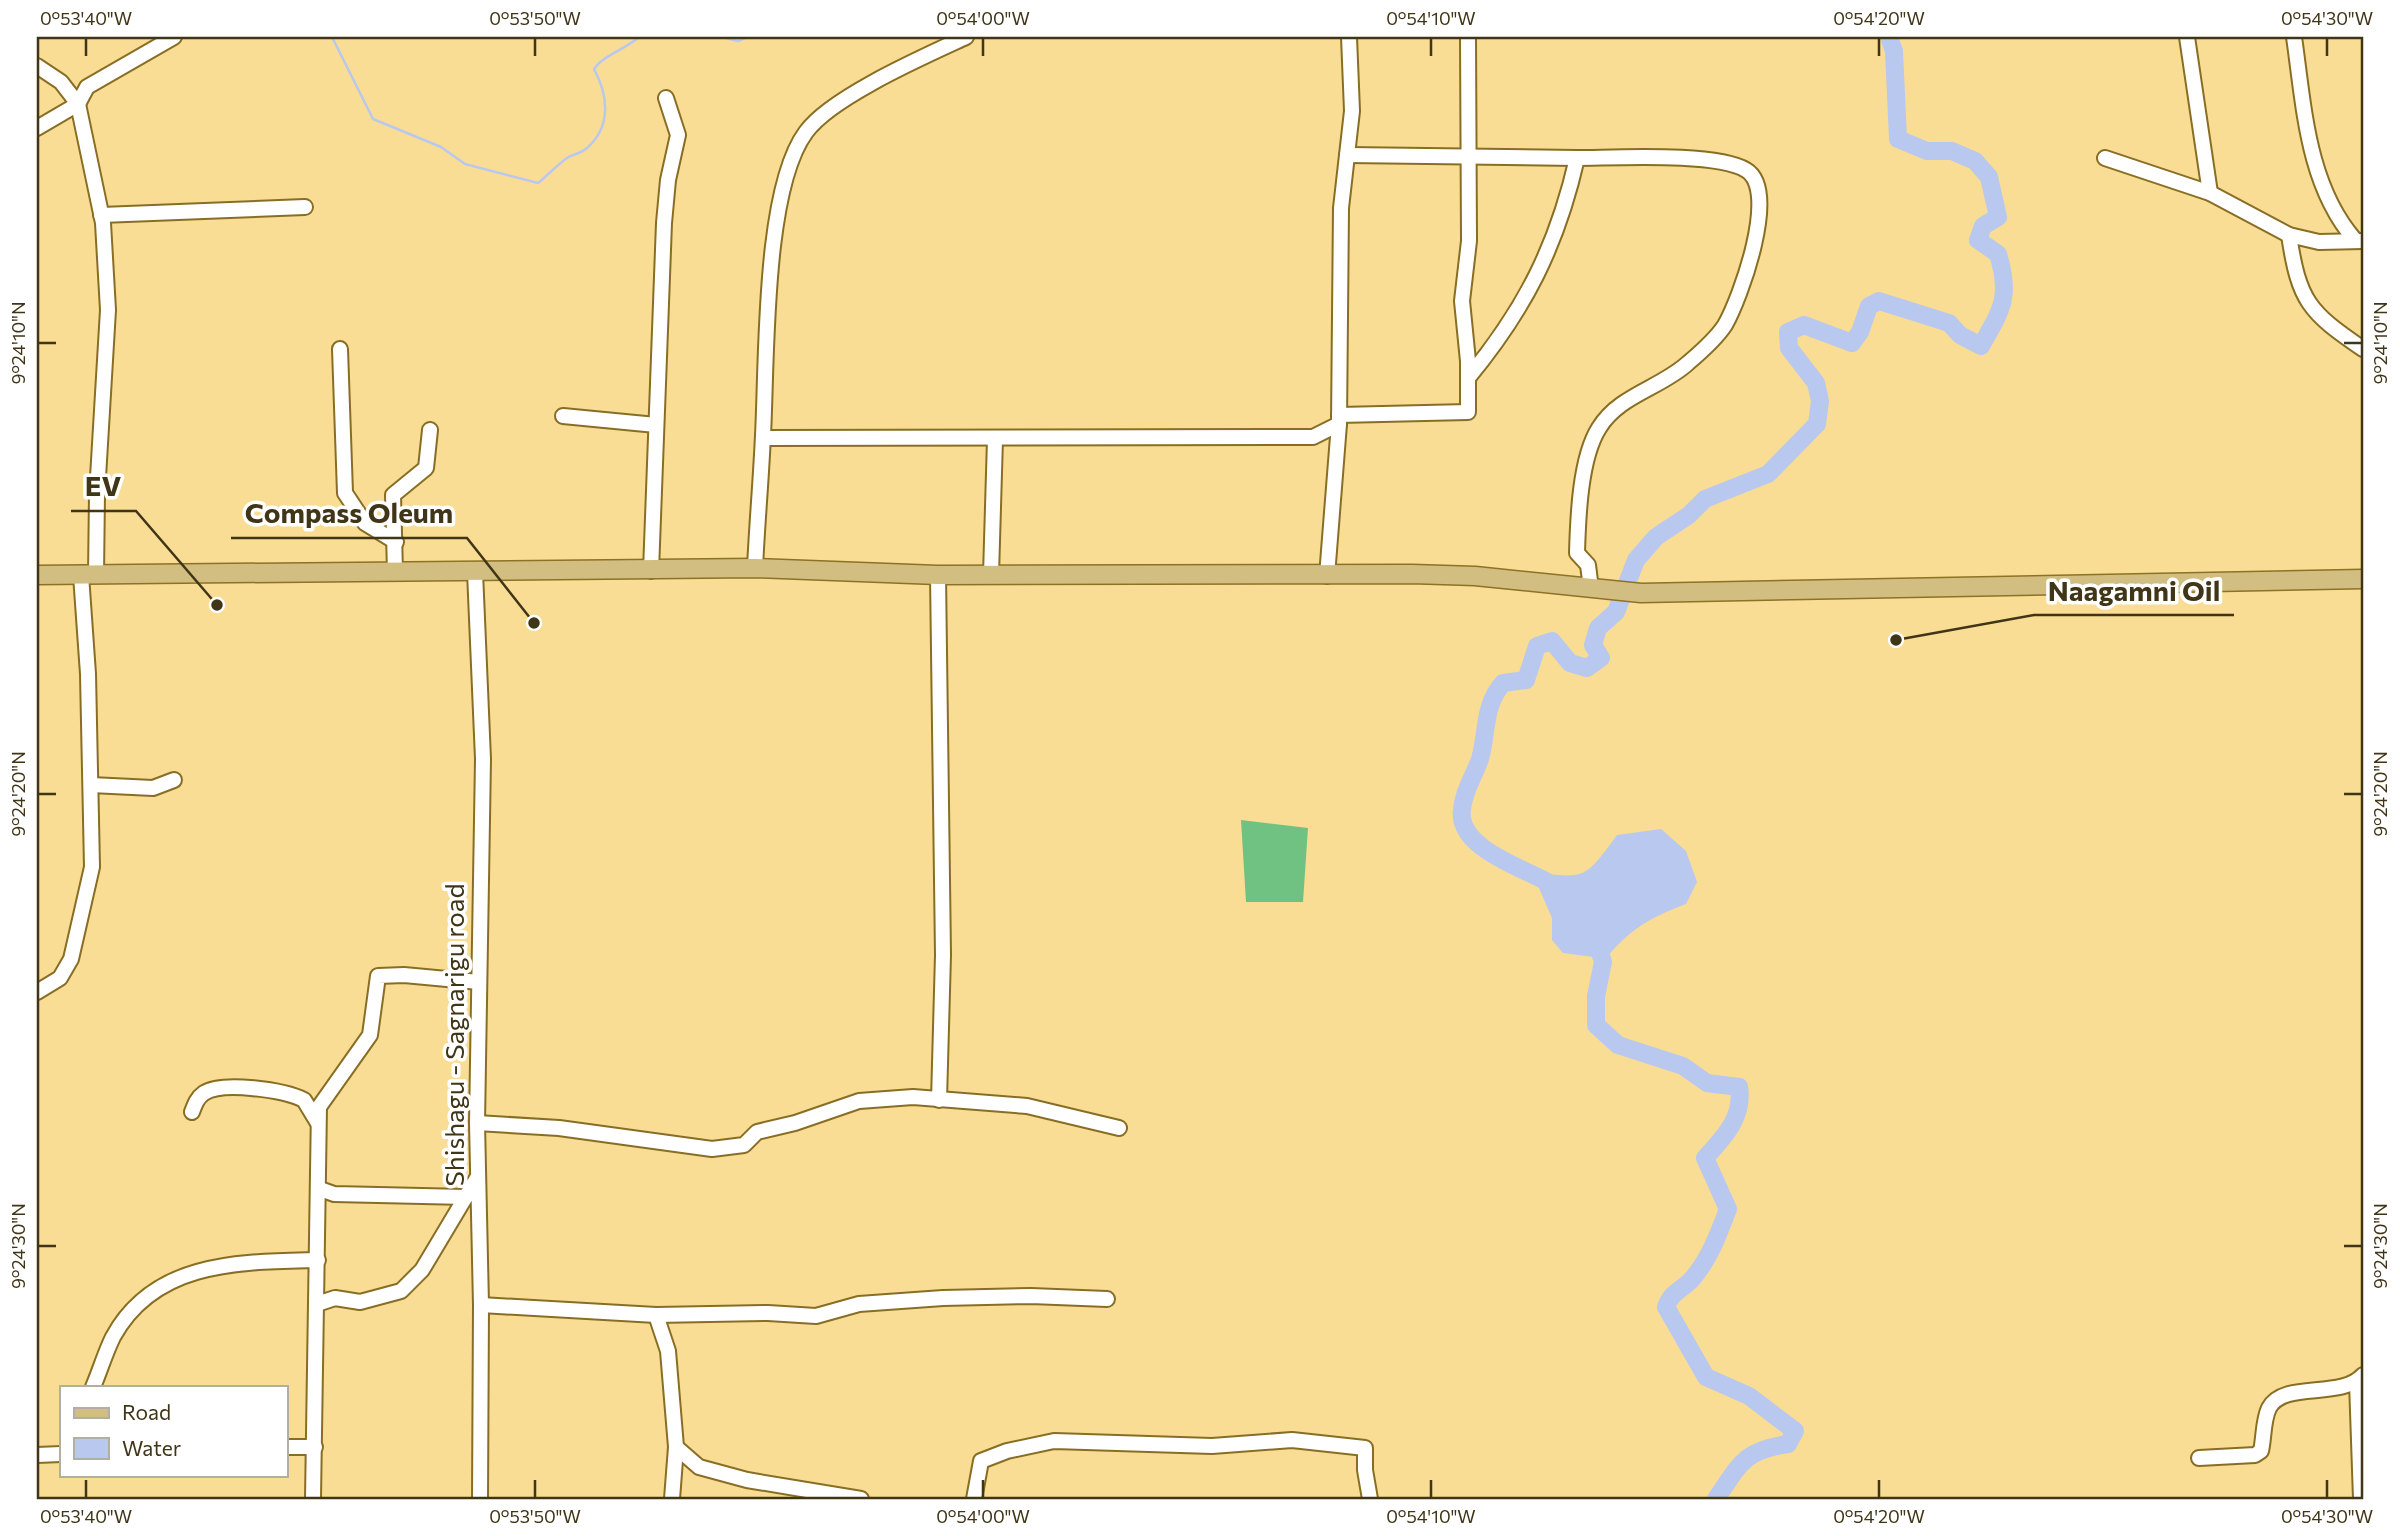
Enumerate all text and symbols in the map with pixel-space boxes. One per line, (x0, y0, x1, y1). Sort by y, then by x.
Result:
text: 0°53'40"W (40, 7, 132, 29)
text: 0°53'50"W (489, 7, 581, 29)
text: 0°54'00"W (936, 7, 1030, 29)
text: 0°54'10"W (1386, 7, 1476, 29)
text: 0°54'20"W (1833, 7, 1925, 29)
text: 0°54'30"W (2281, 7, 2373, 29)
text: 9°24'10"N (7, 301, 29, 385)
text: 9°24'10"N (2369, 301, 2391, 385)
callout: EV (71, 462, 136, 511)
text: EV (85, 468, 121, 502)
callout: Compass Oleum (231, 489, 467, 538)
text: Compass Oleum (245, 495, 453, 529)
callout: Naagamni Oil (2034, 566, 2234, 615)
text: Naagamni Oil (2048, 573, 2220, 607)
text: 9°24'20"N (7, 751, 29, 837)
text: 9°24'20"N (2369, 751, 2391, 837)
street label: Shishagu - Sagnarigu road (438, 884, 469, 1186)
text: 9°24'30"N (7, 1203, 29, 1289)
text: 9°24'30"N (2369, 1203, 2391, 1289)
legend (60, 1386, 287, 1476)
text: Road (122, 1399, 171, 1424)
text: Water (122, 1435, 181, 1460)
text: 0°53'40"W (40, 1505, 132, 1527)
text: 0°53'50"W (489, 1505, 581, 1527)
text: 0°54'00"W (936, 1505, 1030, 1527)
text: 0°54'10"W (1386, 1505, 1476, 1527)
text: 0°54'20"W (1833, 1505, 1925, 1527)
text: 0°54'30"W (2281, 1505, 2373, 1527)

